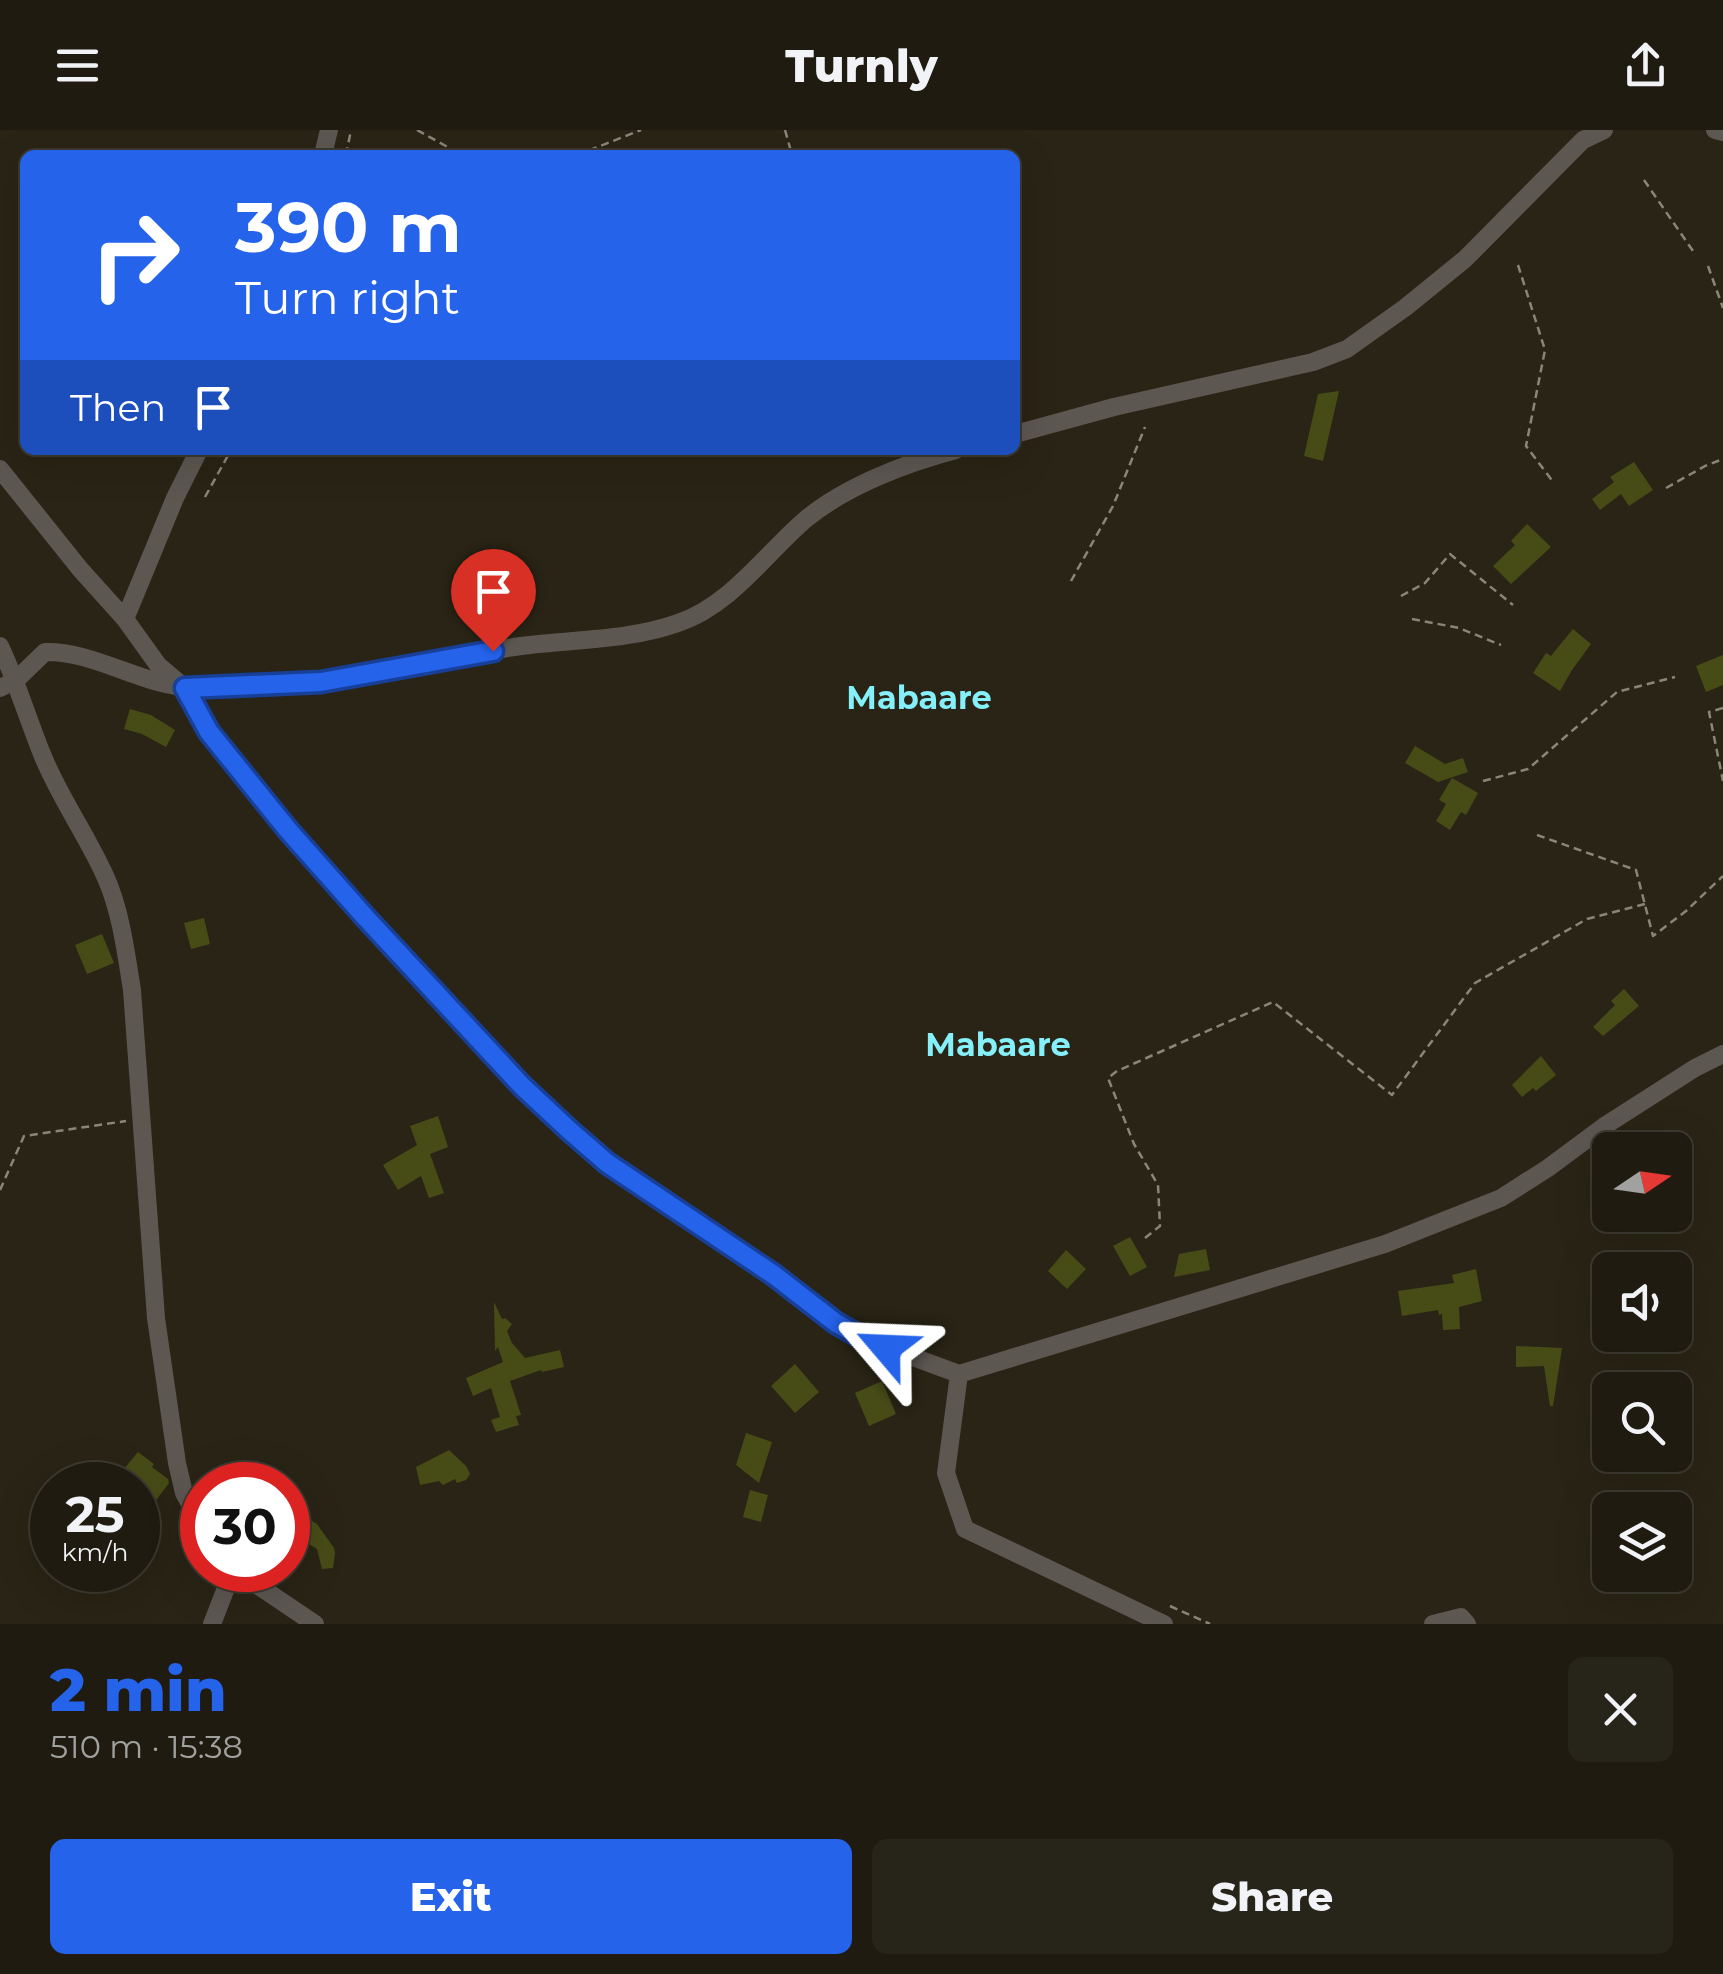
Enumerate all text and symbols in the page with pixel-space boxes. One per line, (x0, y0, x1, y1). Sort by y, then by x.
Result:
icon: menu (50, 38, 105, 93)
text: Turnly (785, 38, 938, 93)
icon: share (1618, 38, 1673, 93)
text: 390 m (235, 184, 462, 270)
icon: right (70, 190, 200, 320)
text: Turn right (235, 270, 460, 325)
icon: arrive (186, 380, 241, 435)
text: Then (70, 384, 166, 431)
pin (451, 549, 536, 652)
icon: arrive (466, 564, 521, 619)
district label: Mabaare (846, 678, 992, 717)
district label: Mabaare (925, 1025, 1071, 1064)
north arrow (1592, 1132, 1692, 1232)
map controls (1592, 1132, 1692, 1592)
button: sound (1592, 1252, 1692, 1352)
position arrow (834, 1296, 938, 1400)
button: search (1592, 1372, 1692, 1472)
speed limit sign: 30 (180, 1462, 310, 1592)
text: 25 (65, 1484, 125, 1545)
button: layers (1592, 1492, 1692, 1592)
text: km/h (62, 1537, 128, 1567)
text: 2 min (50, 1653, 227, 1726)
button: close (1568, 1657, 1673, 1762)
text: 510 m · 15:38 (50, 1727, 243, 1766)
button: Exit (50, 1839, 852, 1954)
button: Share (872, 1839, 1673, 1954)

